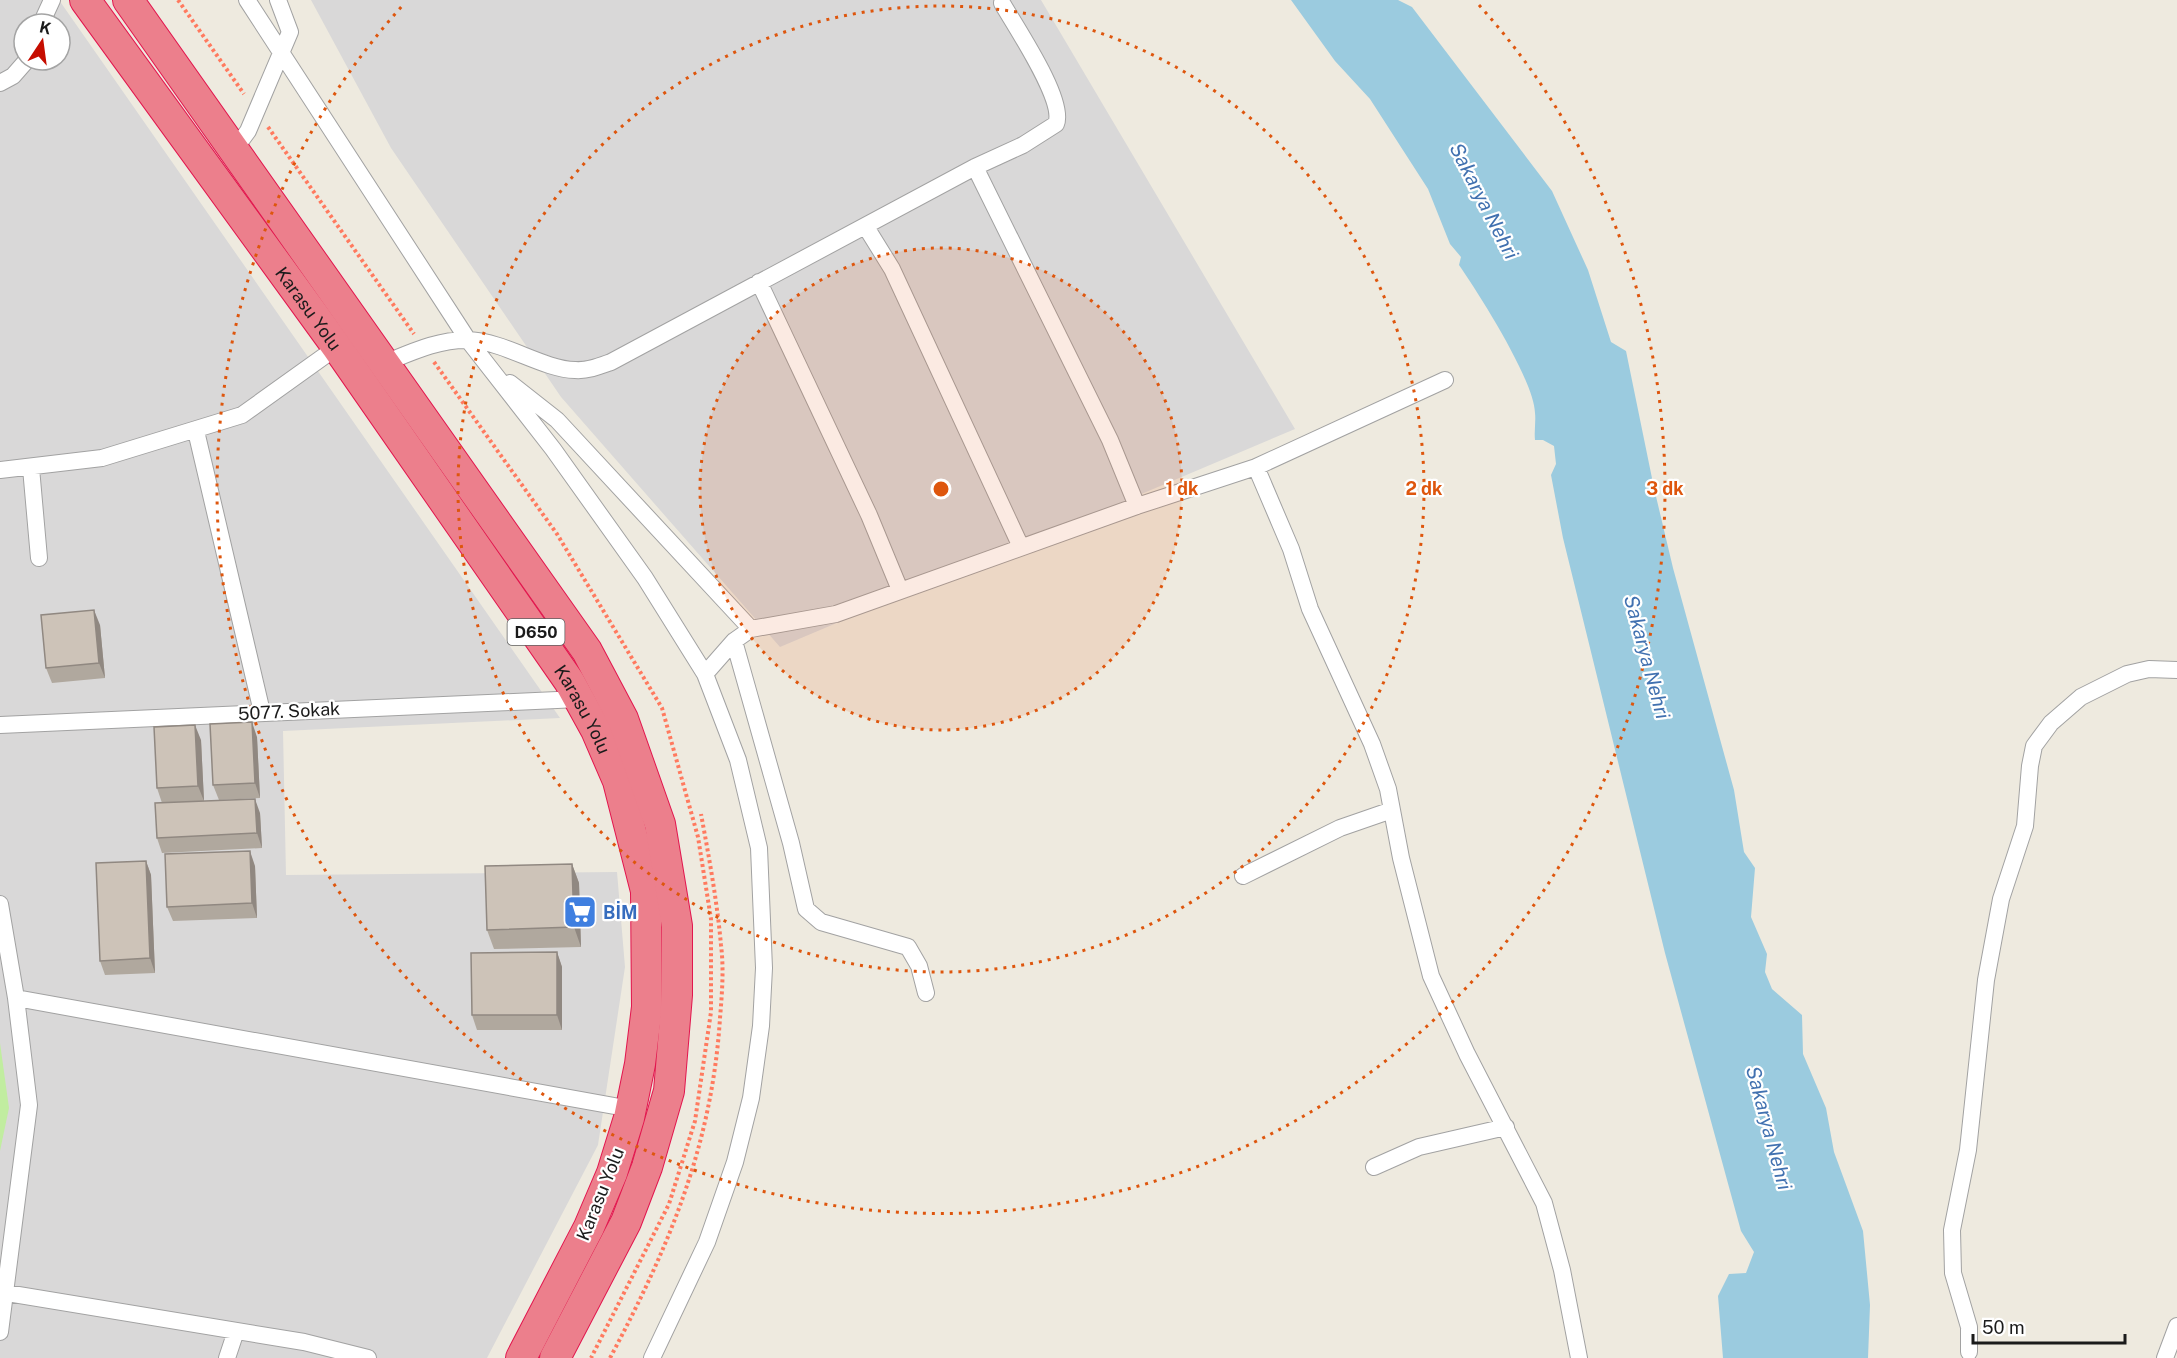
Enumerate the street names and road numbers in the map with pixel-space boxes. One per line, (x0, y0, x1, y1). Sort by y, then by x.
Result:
street label: Karasu Yolu (272, 262, 346, 354)
road number: D650 (508, 619, 564, 645)
street label: Karasu Yolu (550, 661, 615, 757)
street label: 5077. Sokak (237, 698, 341, 724)
street label: Karasu Yolu (572, 1145, 628, 1243)

